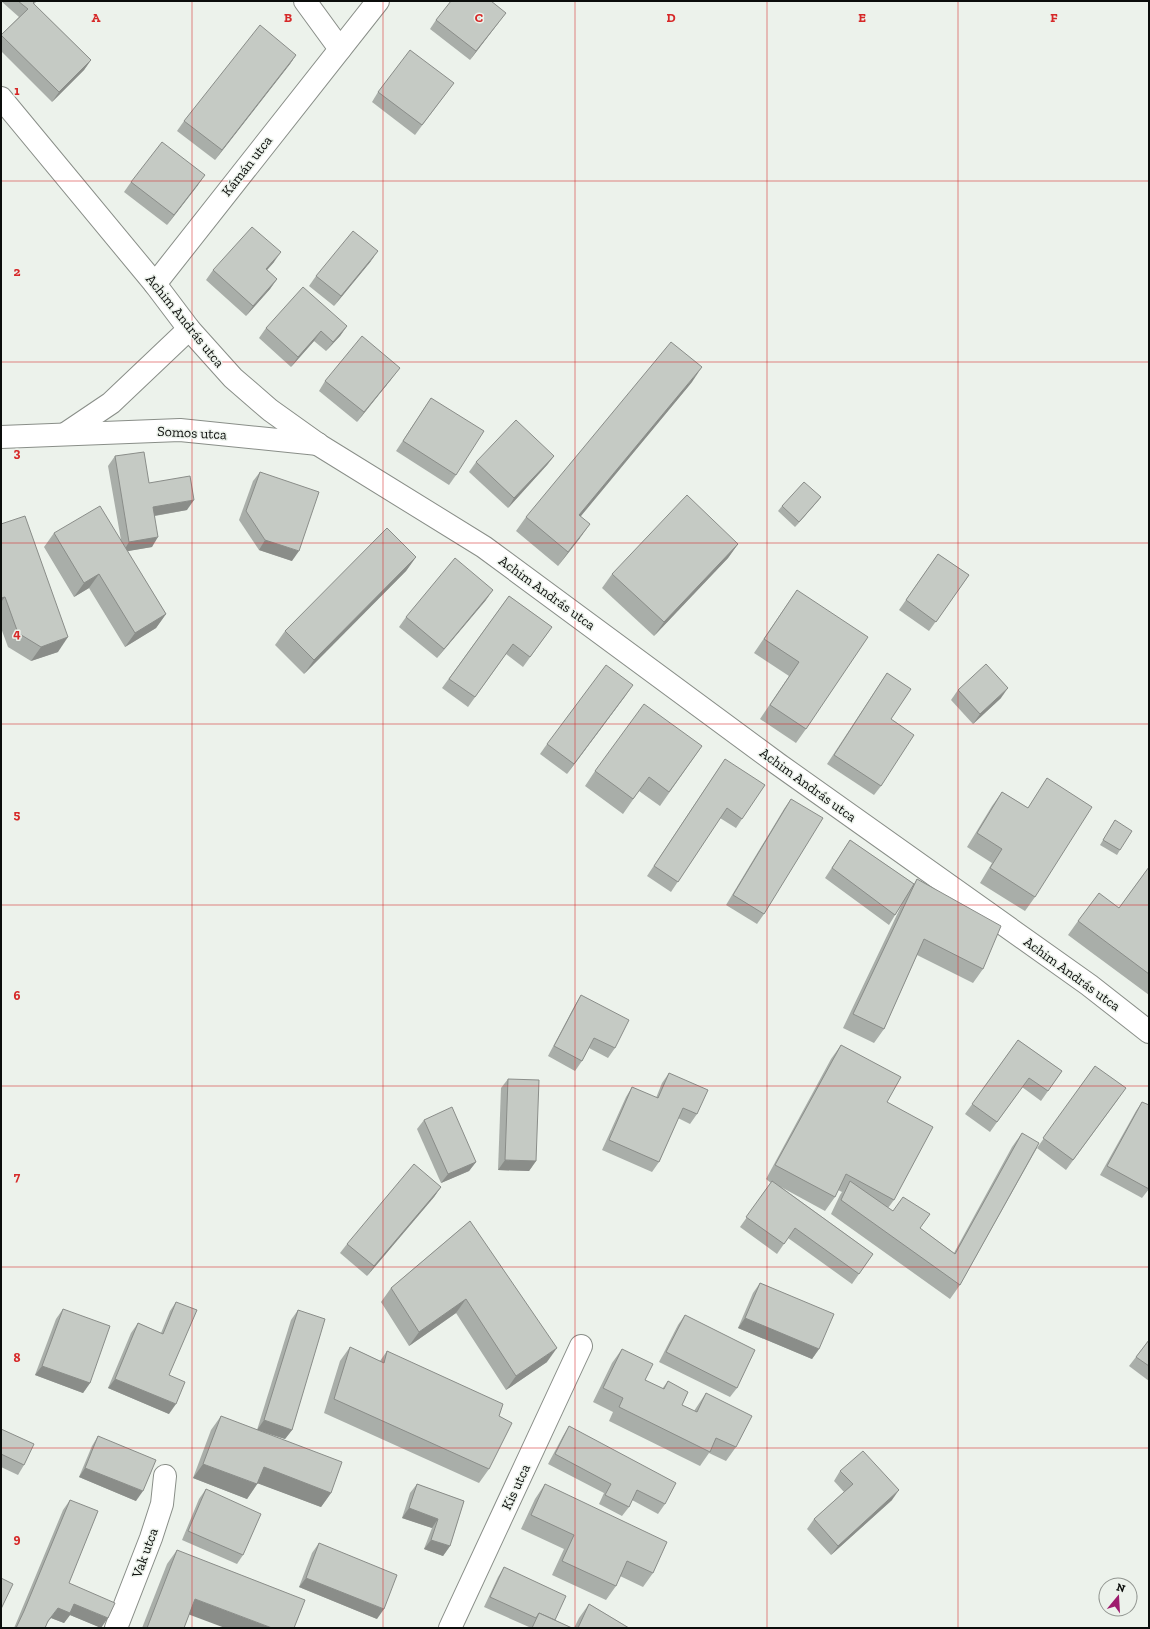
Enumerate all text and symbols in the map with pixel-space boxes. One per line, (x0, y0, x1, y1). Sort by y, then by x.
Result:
text: A (92, 10, 101, 25)
text: B (284, 10, 292, 25)
text: C (475, 10, 483, 25)
text: D (666, 10, 676, 25)
text: E (858, 10, 866, 25)
text: F (1050, 10, 1058, 25)
text: 1 (14, 83, 20, 98)
street label: Kámán utca (218, 132, 276, 200)
text: 2 (14, 264, 21, 279)
street label: Achim András utca (142, 271, 228, 371)
street label: Somos utca (157, 423, 227, 443)
text: 3 (14, 445, 21, 460)
street label: Achim András utca (495, 552, 599, 634)
text: 4 (13, 626, 21, 641)
street label: Achim András utca (756, 744, 860, 826)
text: 5 (14, 807, 21, 822)
street label: Achim András utca (1020, 933, 1124, 1015)
text: 6 (14, 988, 21, 1003)
text: 7 (14, 1169, 21, 1184)
text: 8 (13, 1350, 21, 1365)
street label: Kis utca (498, 1461, 534, 1513)
street label: Vak utca (128, 1526, 162, 1581)
text: 9 (14, 1531, 21, 1546)
north arrow (1098, 1577, 1138, 1617)
text: N (1115, 1580, 1128, 1596)

